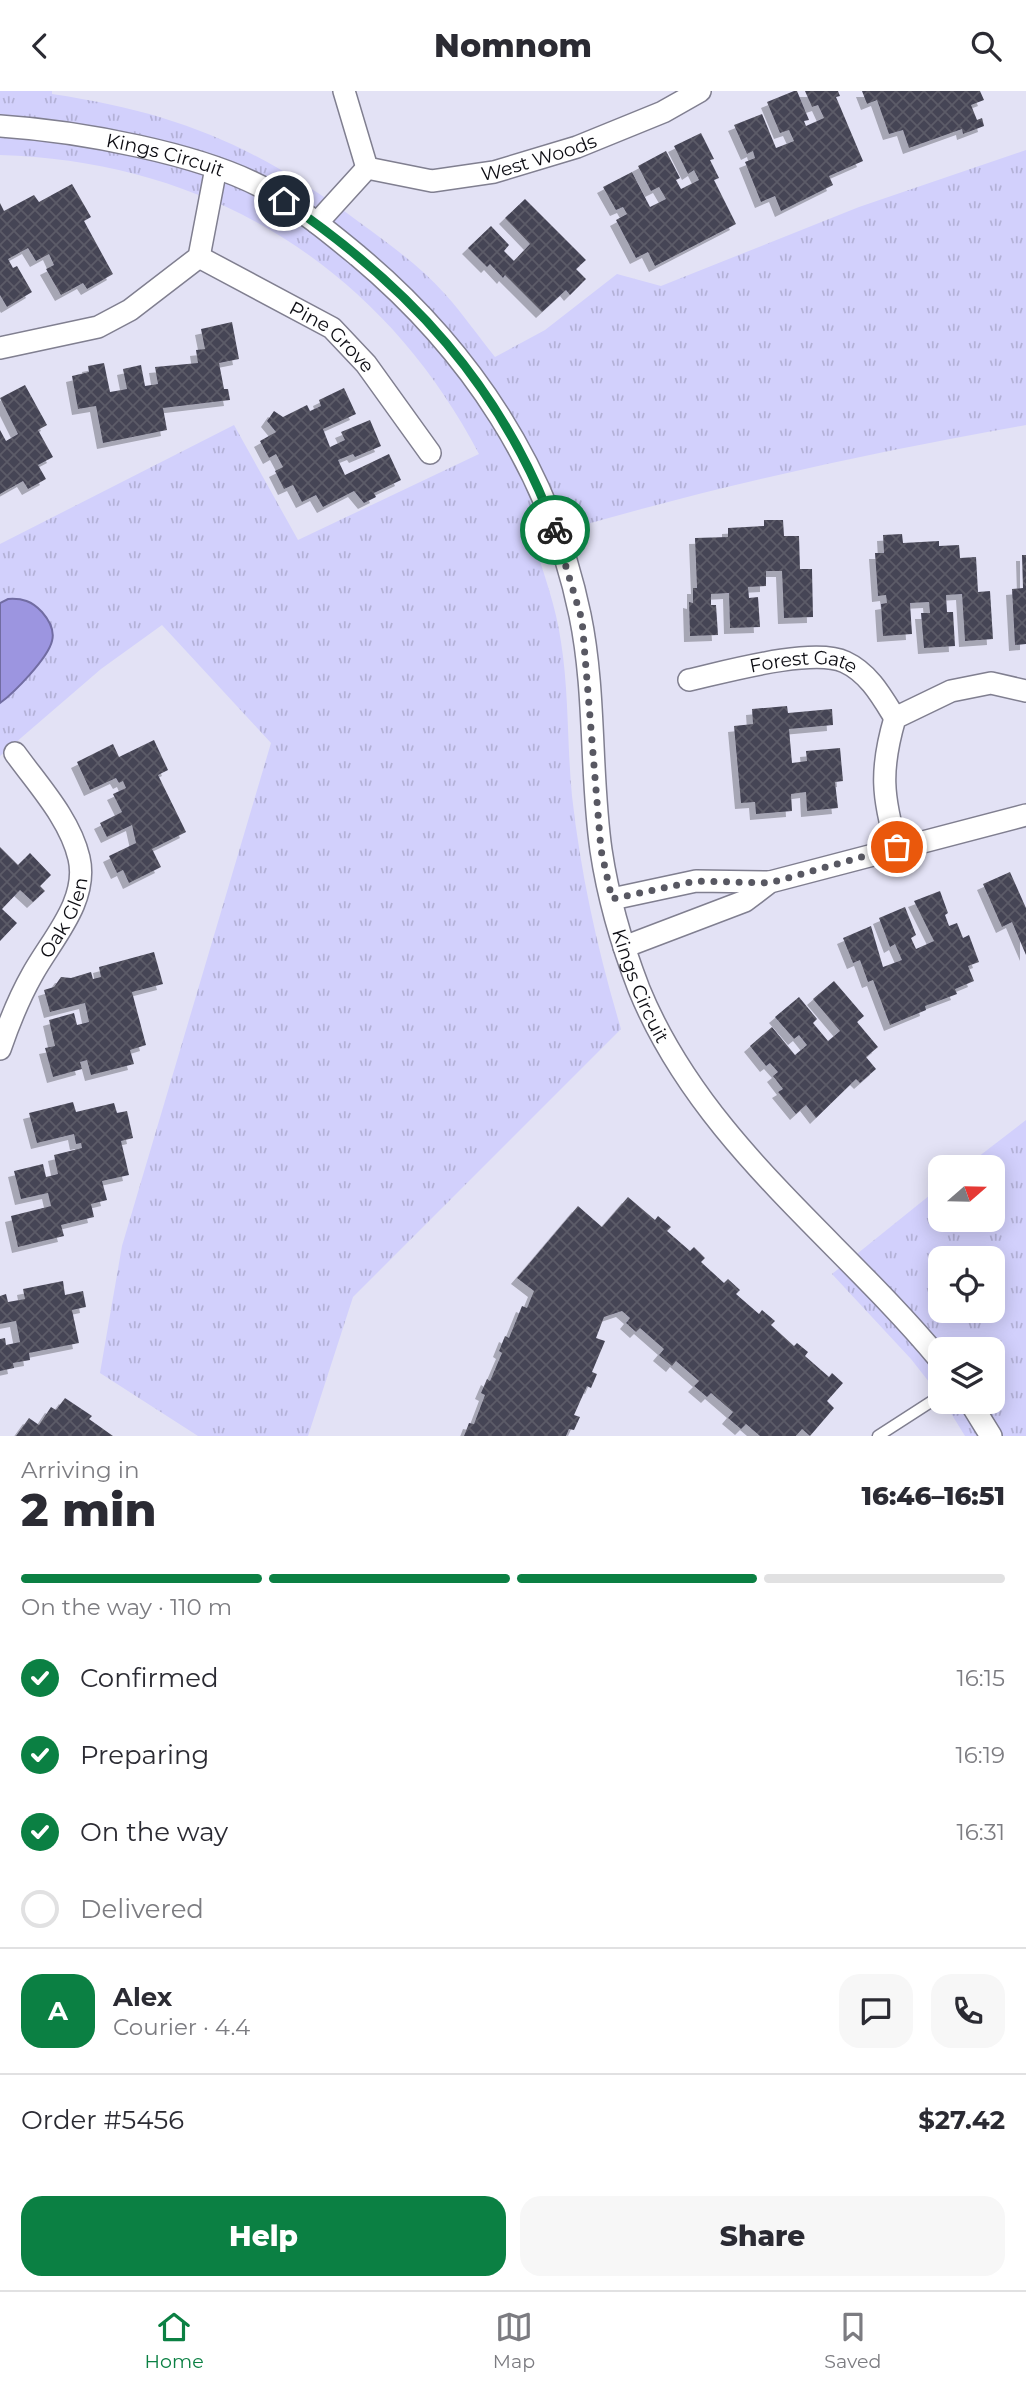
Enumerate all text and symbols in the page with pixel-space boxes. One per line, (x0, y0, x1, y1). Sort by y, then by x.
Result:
text: Nomnom (434, 26, 592, 65)
icon: back (21, 27, 59, 65)
icon: search (967, 27, 1005, 65)
street label: Kings Circuit (104, 129, 228, 182)
street label: West Woods (479, 129, 600, 186)
pin (254, 171, 314, 231)
icon: home (265, 182, 303, 220)
street label: Pine Grove (285, 296, 379, 377)
courier (520, 495, 590, 565)
icon: bike (536, 511, 574, 549)
street label: Forest Gate (748, 646, 862, 679)
pin (867, 817, 927, 877)
icon: bag (878, 828, 916, 866)
street label: Oak Glen (34, 876, 93, 962)
street label: Kings Circuit (607, 926, 674, 1047)
north arrow (928, 1155, 1004, 1232)
map controls (928, 1155, 1005, 1414)
button: locate (928, 1246, 1005, 1323)
button: layers (928, 1337, 1005, 1414)
text: Arriving in (21, 1456, 140, 1484)
text: 16:46–16:51 (862, 1480, 1005, 1512)
text: 2 min (21, 1481, 156, 1538)
text: On the way · 110 m (21, 1593, 232, 1621)
icon: check (21, 1659, 59, 1697)
text: Confirmed (80, 1662, 219, 1694)
text: 16:15 (956, 1664, 1005, 1692)
icon: check (21, 1736, 59, 1774)
text: Preparing (80, 1739, 209, 1771)
text: 16:19 (956, 1741, 1005, 1769)
icon: check (21, 1813, 59, 1851)
text: On the way (80, 1816, 228, 1848)
text: 16:31 (957, 1818, 1005, 1846)
text: Delivered (80, 1893, 204, 1925)
button: chat (839, 1974, 913, 2048)
button: phone (931, 1974, 1005, 2048)
text: Alex (113, 1981, 172, 2013)
text: A (48, 1995, 68, 2027)
text: Courier · 4.4 (113, 2013, 250, 2041)
text: Order #5456 (21, 2104, 184, 2136)
text: $27.42 (918, 2104, 1005, 2136)
button: Help (21, 2196, 506, 2276)
button: Share (520, 2196, 1005, 2276)
tab: Home (145, 2308, 204, 2373)
tab: Map (493, 2308, 535, 2373)
tab: Saved (824, 2308, 881, 2373)

